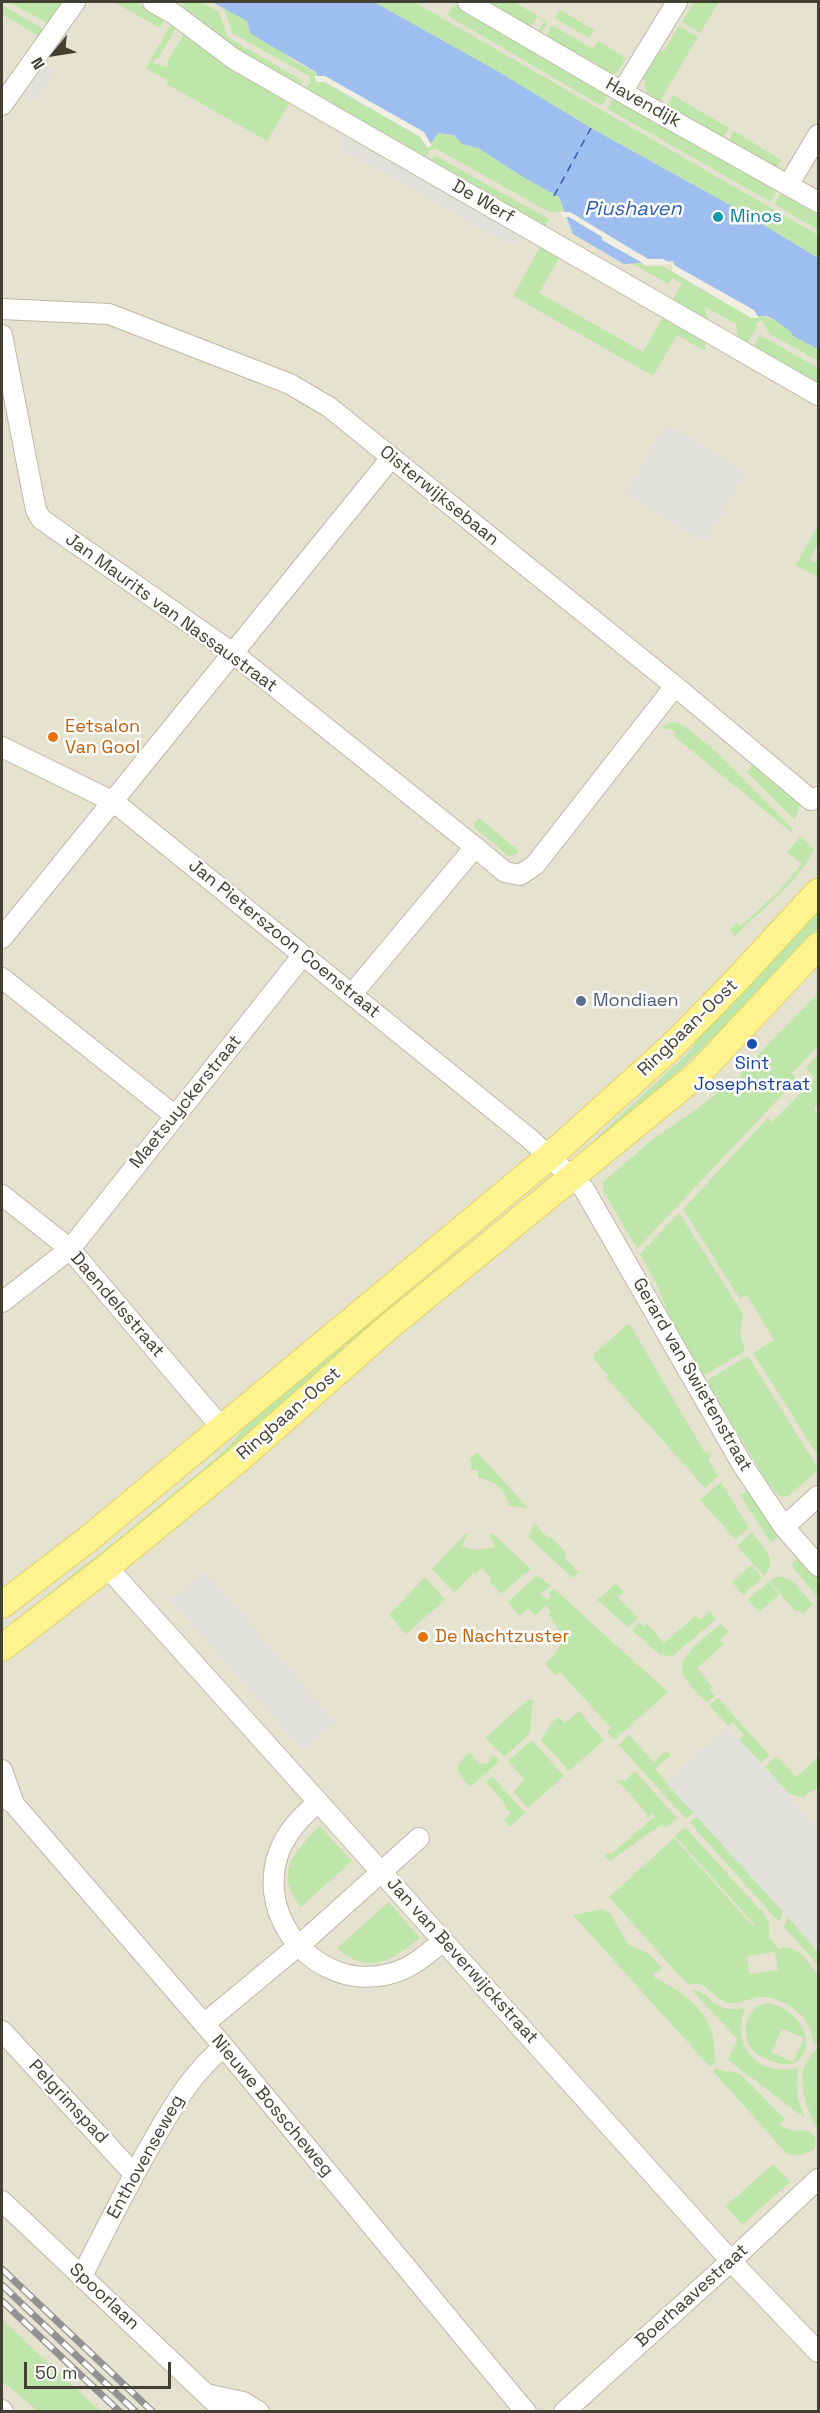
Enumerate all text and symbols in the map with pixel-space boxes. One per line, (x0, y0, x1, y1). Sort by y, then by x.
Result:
north arrow (24, 24, 84, 84)
text: N (26, 53, 50, 73)
street label: Havendijk (602, 73, 684, 133)
street label: De Werf (448, 176, 518, 228)
water label: Piushaven (584, 198, 682, 222)
place label: Minos (730, 206, 782, 228)
marker: Minos (711, 210, 725, 224)
street label: Oisterwijksebaan (375, 441, 503, 551)
street label: Jan Maurits van Nassaustraat (61, 529, 281, 697)
place label: Eetsalon Van Gool (65, 716, 140, 758)
marker: Eetsalon Van Gool (46, 730, 60, 744)
street label: Jan Pieterszoon Coenstraat (184, 855, 384, 1023)
street label: Ringbaan-Oost (634, 975, 742, 1081)
place label: Mondiaen (593, 990, 679, 1012)
marker: Mondiaen (574, 994, 588, 1008)
street label: Maetsuyckerstraat (126, 1031, 246, 1173)
marker: Sint Josephstraat (745, 1037, 759, 1051)
place label: Sint Josephstraat (694, 1053, 810, 1096)
street label: Daendelsstraat (65, 1248, 169, 1362)
street label: Gerard van Swietenstraat (628, 1274, 756, 1476)
street label: Ringbaan-Oost (233, 1363, 345, 1465)
place label: De Nachtzuster (435, 1626, 569, 1648)
marker: De Nachtzuster (416, 1630, 430, 1644)
street label: Jan van Beverwijckstraat (382, 1873, 542, 2049)
street label: Nieuwe Bosscheweg (206, 2031, 338, 2181)
street label: Pelgrimspad (24, 2056, 112, 2148)
street label: Enthovenseweg (103, 2091, 189, 2223)
street label: Boerhaavestraat (631, 2240, 753, 2352)
street label: Spoorlaan (65, 2259, 143, 2335)
scale bar (27, 2350, 174, 2388)
text: 50 m (35, 2361, 77, 2384)

